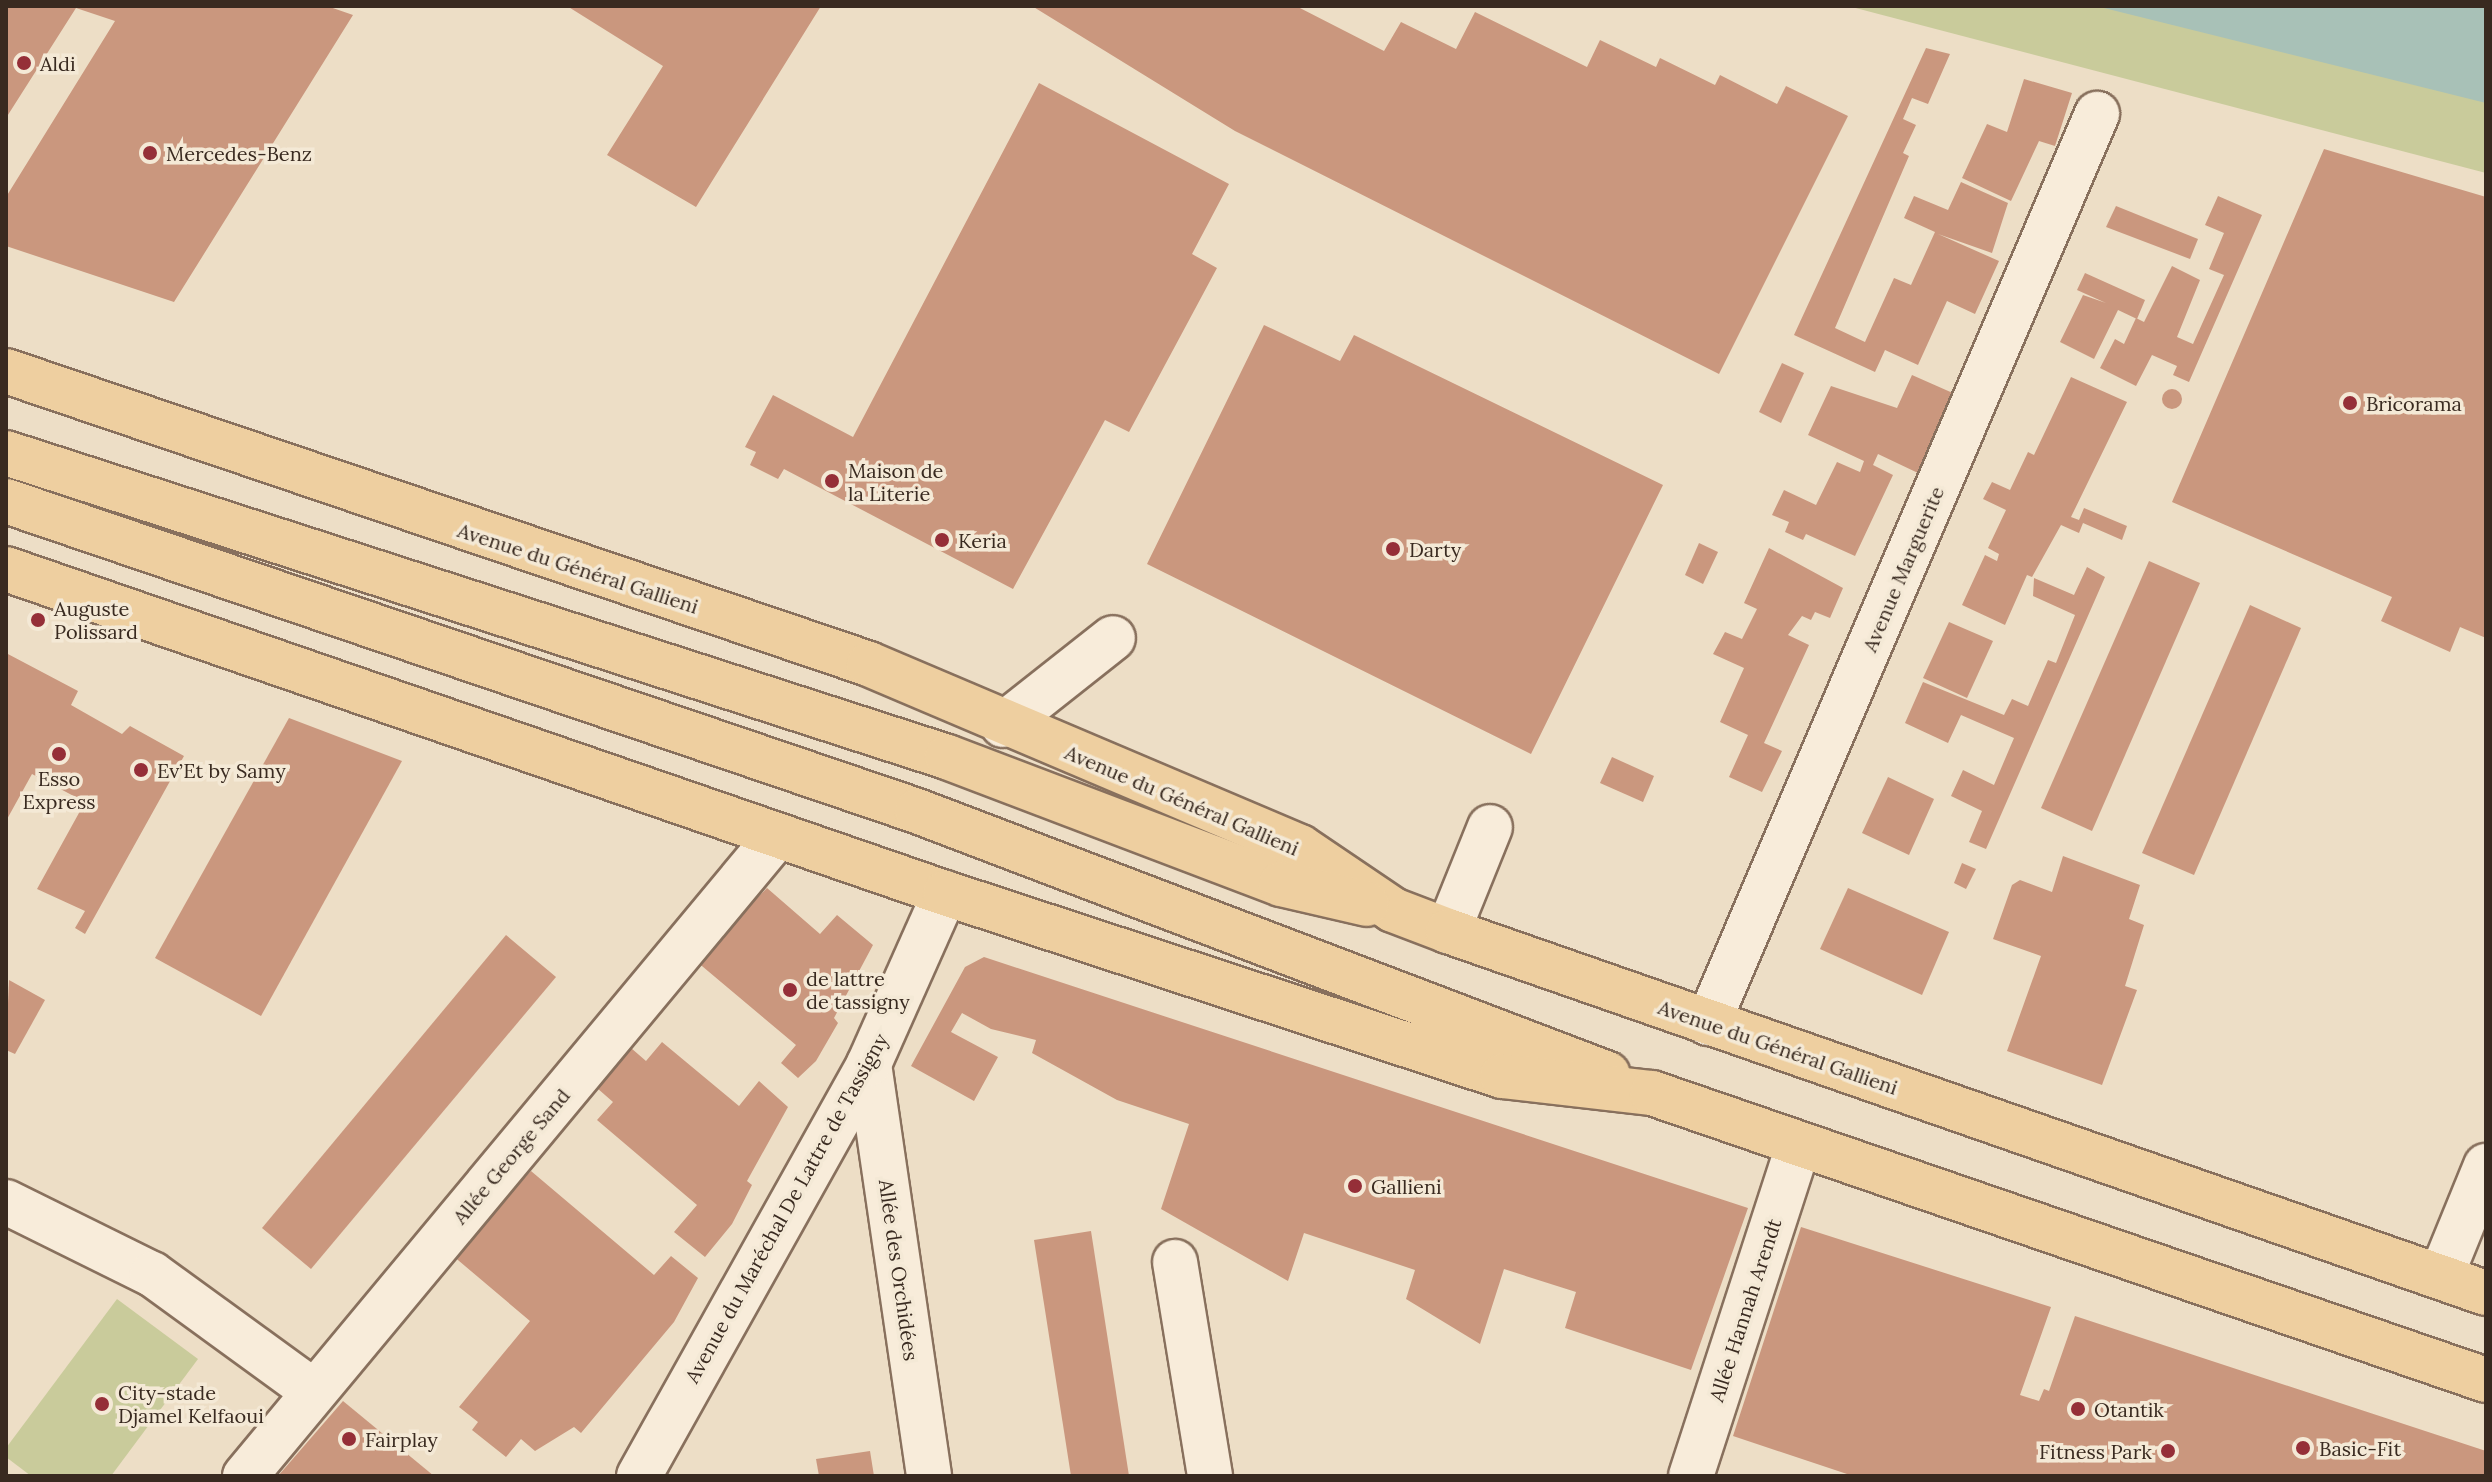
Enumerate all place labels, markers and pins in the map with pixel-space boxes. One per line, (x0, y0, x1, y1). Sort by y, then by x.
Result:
place label: Aldi (40, 51, 76, 75)
marker: Aldi (15, 54, 33, 72)
place label: Mercedes-Benz (166, 141, 312, 165)
marker: Mercedes-Benz (141, 144, 159, 162)
place label: Bricorama (2366, 391, 2462, 415)
marker: Bricorama (2341, 394, 2359, 412)
place label: Maison de la Literie (848, 458, 943, 505)
marker: Maison de la Literie (823, 472, 841, 490)
place label: Keria (958, 528, 1007, 552)
marker: Keria (933, 531, 951, 549)
place label: Darty (1409, 537, 1461, 561)
marker: Darty (1384, 540, 1402, 558)
place label: Auguste Polissard (54, 596, 138, 643)
marker: Auguste Polissard (29, 611, 47, 629)
marker: Esso Express (50, 745, 68, 763)
place label: Ev’Et by Samy (157, 758, 286, 782)
marker: Ev’Et by Samy (132, 761, 150, 779)
place label: Esso Express (23, 766, 95, 813)
place label: de lattre de tassigny (806, 966, 910, 1013)
marker: de lattre de tassigny (781, 981, 799, 999)
place label: Gallieni (1371, 1174, 1442, 1198)
marker: Gallieni (1346, 1177, 1364, 1195)
place label: City-stade Djamel Kelfaoui (118, 1380, 264, 1427)
marker: City-stade Djamel Kelfaoui (93, 1395, 111, 1413)
place label: Otantik (2094, 1397, 2164, 1421)
marker: Otantik (2069, 1400, 2087, 1418)
place label: Fairplay (365, 1427, 438, 1451)
marker: Fairplay (340, 1430, 358, 1448)
place label: Basic-Fit (2319, 1436, 2401, 1460)
place label: Fitness Park (2039, 1439, 2152, 1463)
marker: Basic-Fit (2294, 1439, 2312, 1457)
marker: Fitness Park (2159, 1442, 2177, 1460)

